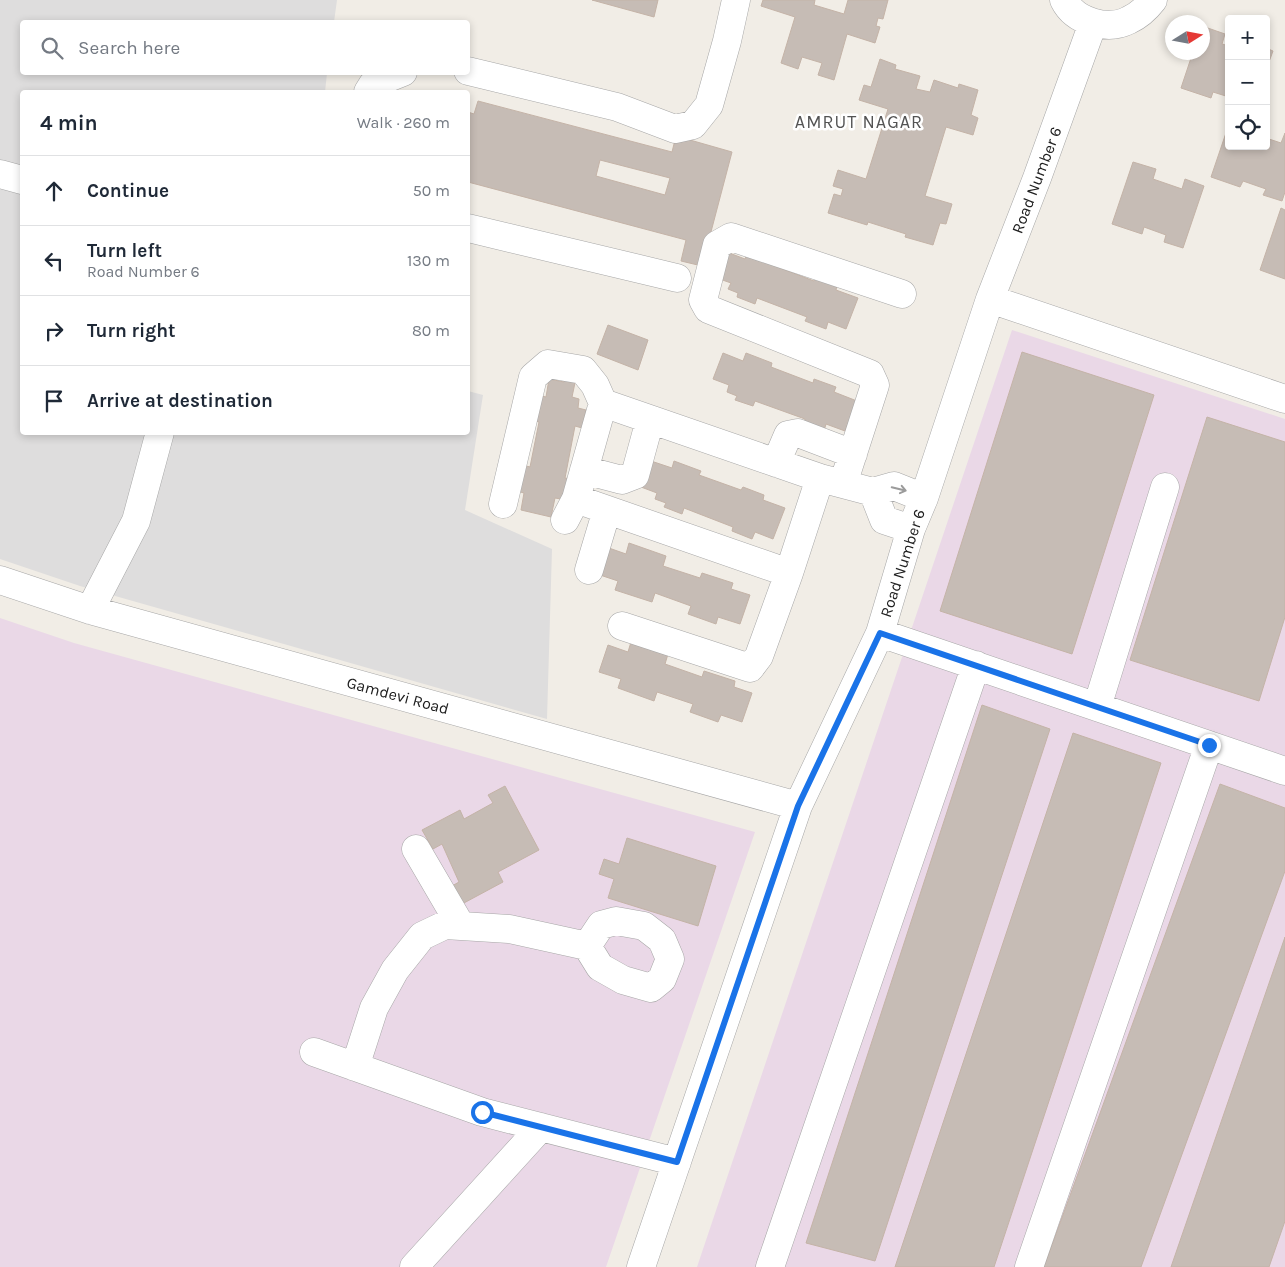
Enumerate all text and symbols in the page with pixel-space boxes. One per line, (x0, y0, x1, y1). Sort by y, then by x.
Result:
north arrow (1165, 15, 1210, 60)
map controls (1225, 15, 1270, 150)
button: + (1225, 15, 1270, 60)
search box (20, 20, 470, 75)
icon: search (38, 34, 66, 62)
text: Search here (78, 37, 180, 59)
button: − (1225, 60, 1270, 105)
button: locate (1225, 105, 1270, 150)
text: 4 min (40, 111, 98, 135)
district label: AMRUT NAGAR (795, 111, 923, 133)
text: Walk · 260 m (357, 113, 450, 132)
street label: Road Number 6 (1007, 124, 1066, 236)
icon: ahead (40, 177, 68, 205)
text: Continue (87, 180, 169, 202)
text: 50 m (413, 181, 450, 200)
text: Turn left (87, 240, 162, 262)
icon: left (40, 247, 68, 275)
text: 130 m (407, 251, 450, 270)
text: Road Number 6 (87, 262, 200, 281)
icon: right (40, 317, 68, 345)
text: Turn right (87, 320, 176, 342)
text: 80 m (412, 321, 450, 340)
icon: arrive (40, 387, 68, 415)
text: Arrive at destination (87, 390, 273, 412)
one-way arrow (891, 485, 907, 494)
street label: Road Number 6 (876, 507, 929, 620)
street label: Gamdevi Road (345, 673, 451, 718)
route end (1198, 734, 1221, 757)
route start (471, 1101, 494, 1124)

